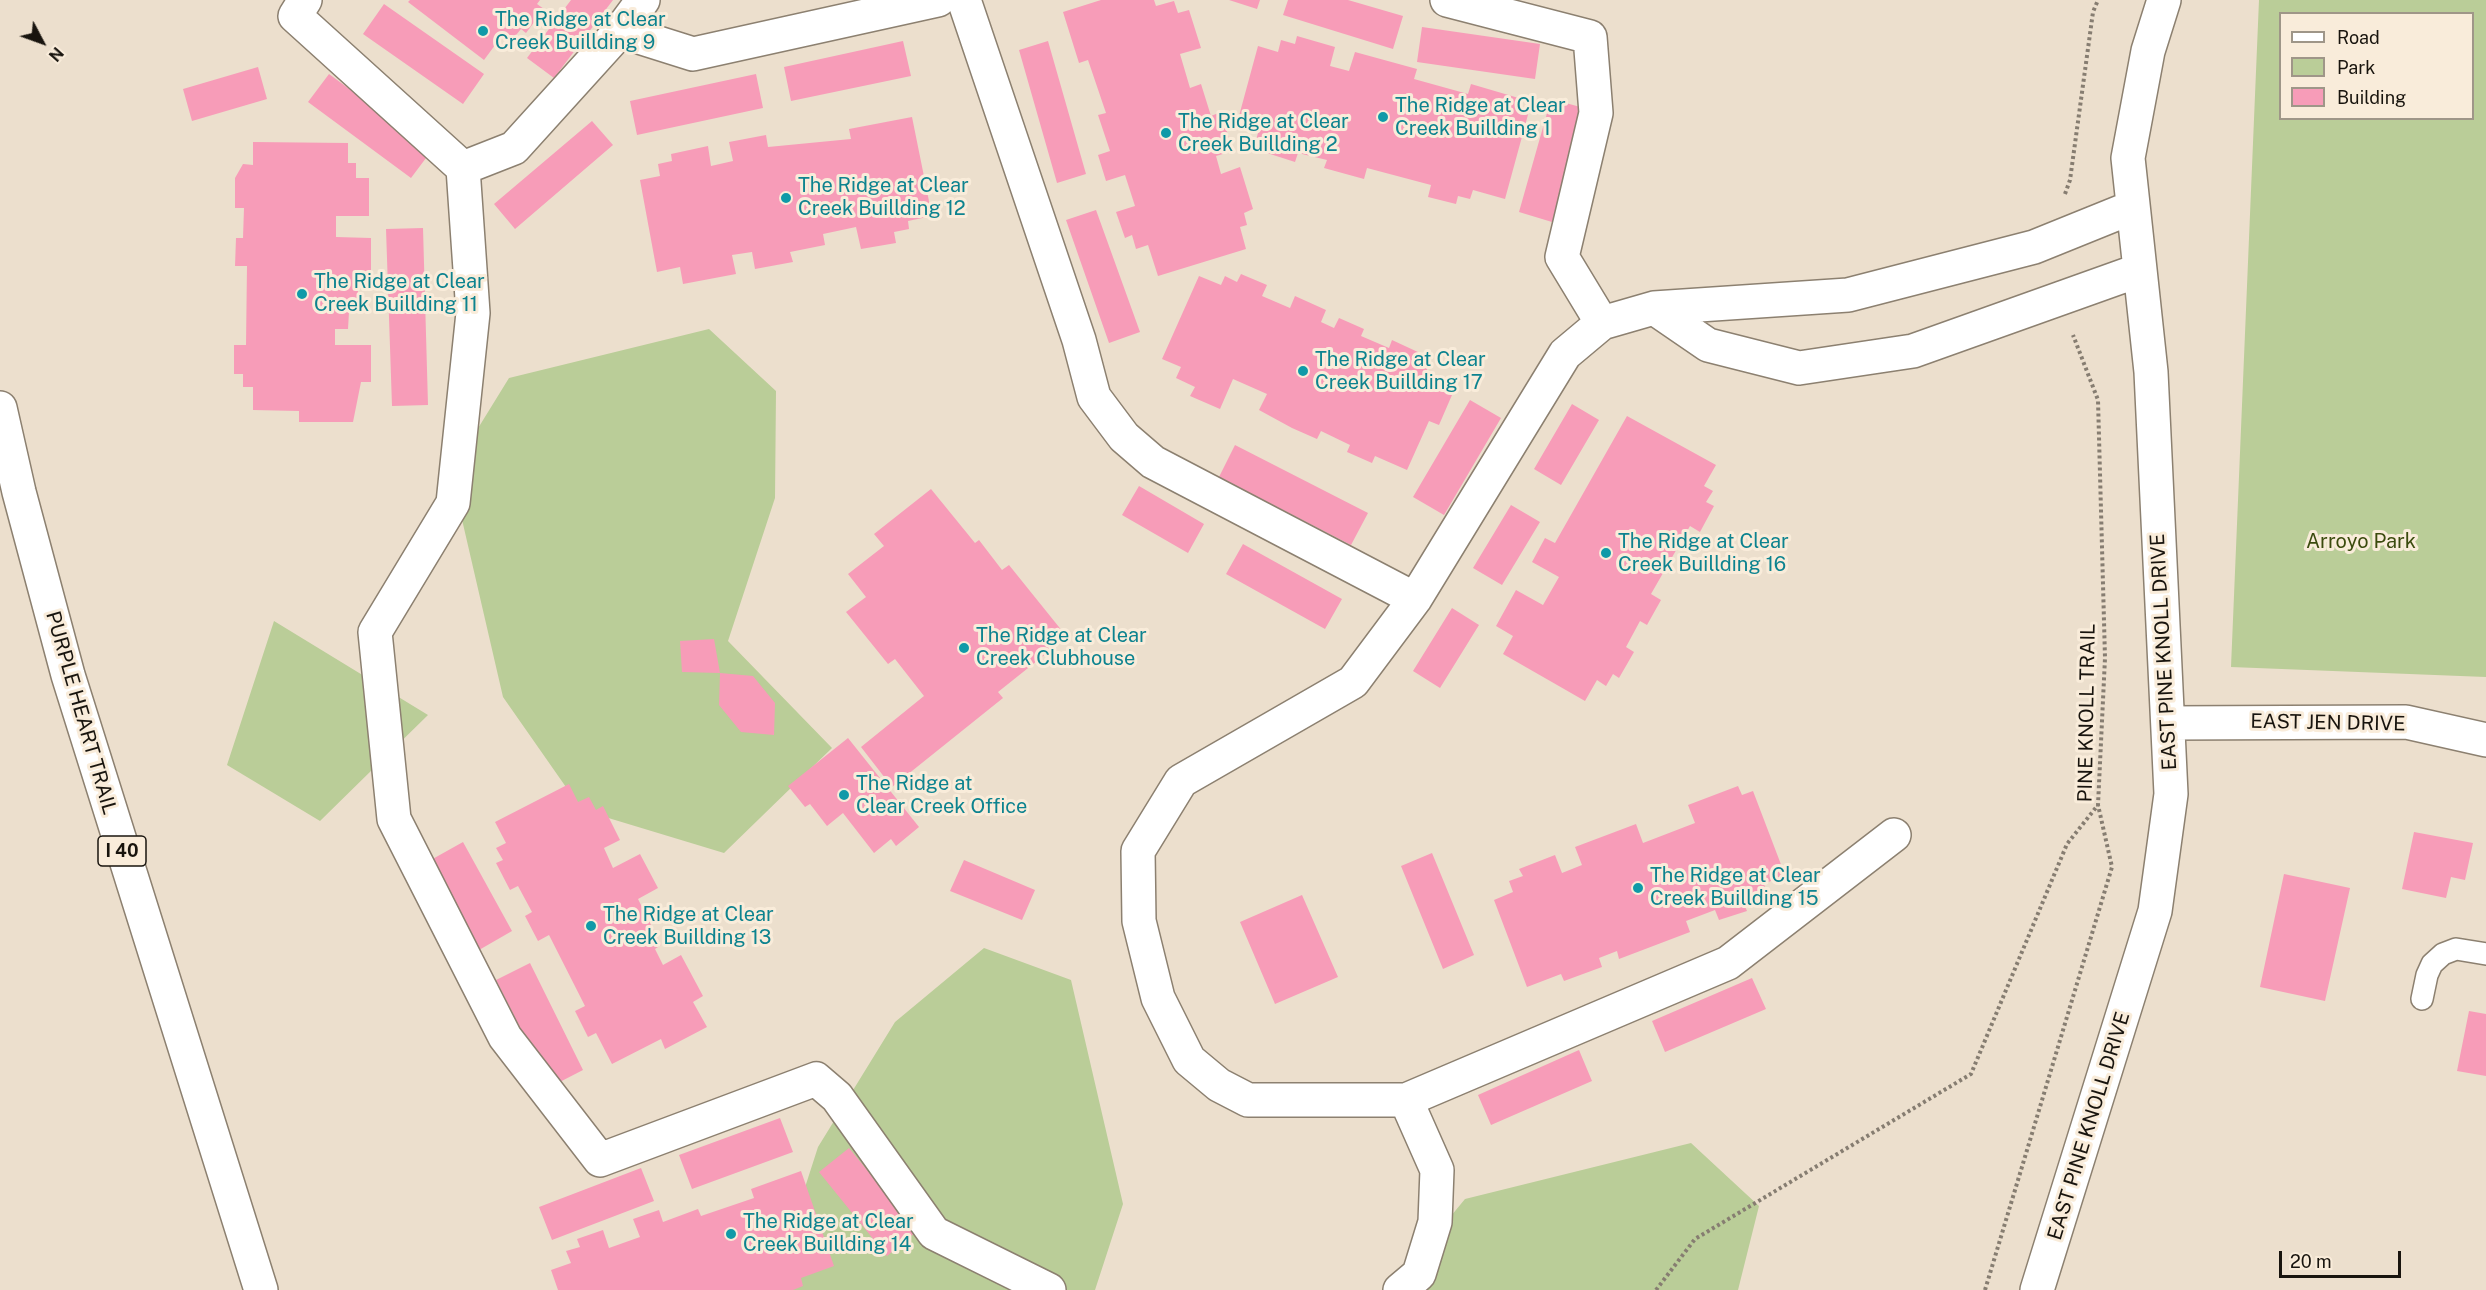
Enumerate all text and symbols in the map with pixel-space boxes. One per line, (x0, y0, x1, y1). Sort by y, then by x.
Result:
place label: The Ridge at Clear Creek Buillding 9 (495, 8, 666, 55)
north arrow (12, 12, 72, 72)
legend (2279, 12, 2474, 120)
marker: The Ridge at Clear Creek Buillding 9 (476, 24, 490, 38)
text: Road (2337, 27, 2380, 48)
text: N (45, 43, 67, 65)
text: Park (2337, 57, 2375, 78)
text: Building (2337, 87, 2406, 108)
place label: The Ridge at Clear Creek Buillding 1 (1395, 94, 1566, 141)
place label: The Ridge at Clear Creek Buillding 2 (1178, 110, 1349, 157)
marker: The Ridge at Clear Creek Buillding 1 (1376, 110, 1390, 124)
marker: The Ridge at Clear Creek Buillding 2 (1159, 126, 1173, 140)
place label: The Ridge at Clear Creek Buillding 12 (798, 174, 969, 221)
marker: The Ridge at Clear Creek Buillding 12 (779, 191, 793, 205)
place label: The Ridge at Clear Creek Buillding 11 (314, 270, 485, 317)
marker: The Ridge at Clear Creek Buillding 11 (295, 287, 309, 301)
place label: The Ridge at Clear Creek Buillding 17 (1315, 348, 1486, 395)
marker: The Ridge at Clear Creek Buillding 17 (1296, 364, 1310, 378)
place label: The Ridge at Clear Creek Buillding 16 (1618, 530, 1789, 577)
park label: Arroyo Park (2306, 530, 2416, 554)
street label: EAST PINE KNOLL DRIVE (2146, 533, 2182, 771)
marker: The Ridge at Clear Creek Buillding 16 (1599, 546, 1613, 560)
street label: PURPLE HEART TRAIL (40, 608, 122, 818)
street label: PINE KNOLL TRAIL (2073, 623, 2101, 803)
place label: The Ridge at Clear Creek Clubhouse (976, 624, 1147, 671)
marker: The Ridge at Clear Creek Clubhouse (957, 641, 971, 655)
street label: EAST JEN DRIVE (2250, 710, 2406, 736)
place label: The Ridge at Clear Creek Office (856, 772, 1027, 819)
marker: The Ridge at Clear Creek Office (837, 788, 851, 802)
road number: I 40 (98, 836, 146, 866)
place label: The Ridge at Clear Creek Buillding 15 (1650, 864, 1821, 911)
marker: The Ridge at Clear Creek Buillding 15 (1631, 881, 1645, 895)
place label: The Ridge at Clear Creek Buillding 13 (603, 903, 774, 950)
marker: The Ridge at Clear Creek Buillding 13 (584, 919, 598, 933)
street label: EAST PINE KNOLL DRIVE (2043, 1009, 2135, 1243)
place label: The Ridge at Clear Creek Buillding 14 (743, 1210, 914, 1257)
marker: The Ridge at Clear Creek Buillding 14 (724, 1227, 738, 1241)
scale bar (2282, 1239, 2404, 1277)
text: 20 m (2290, 1251, 2332, 1272)

